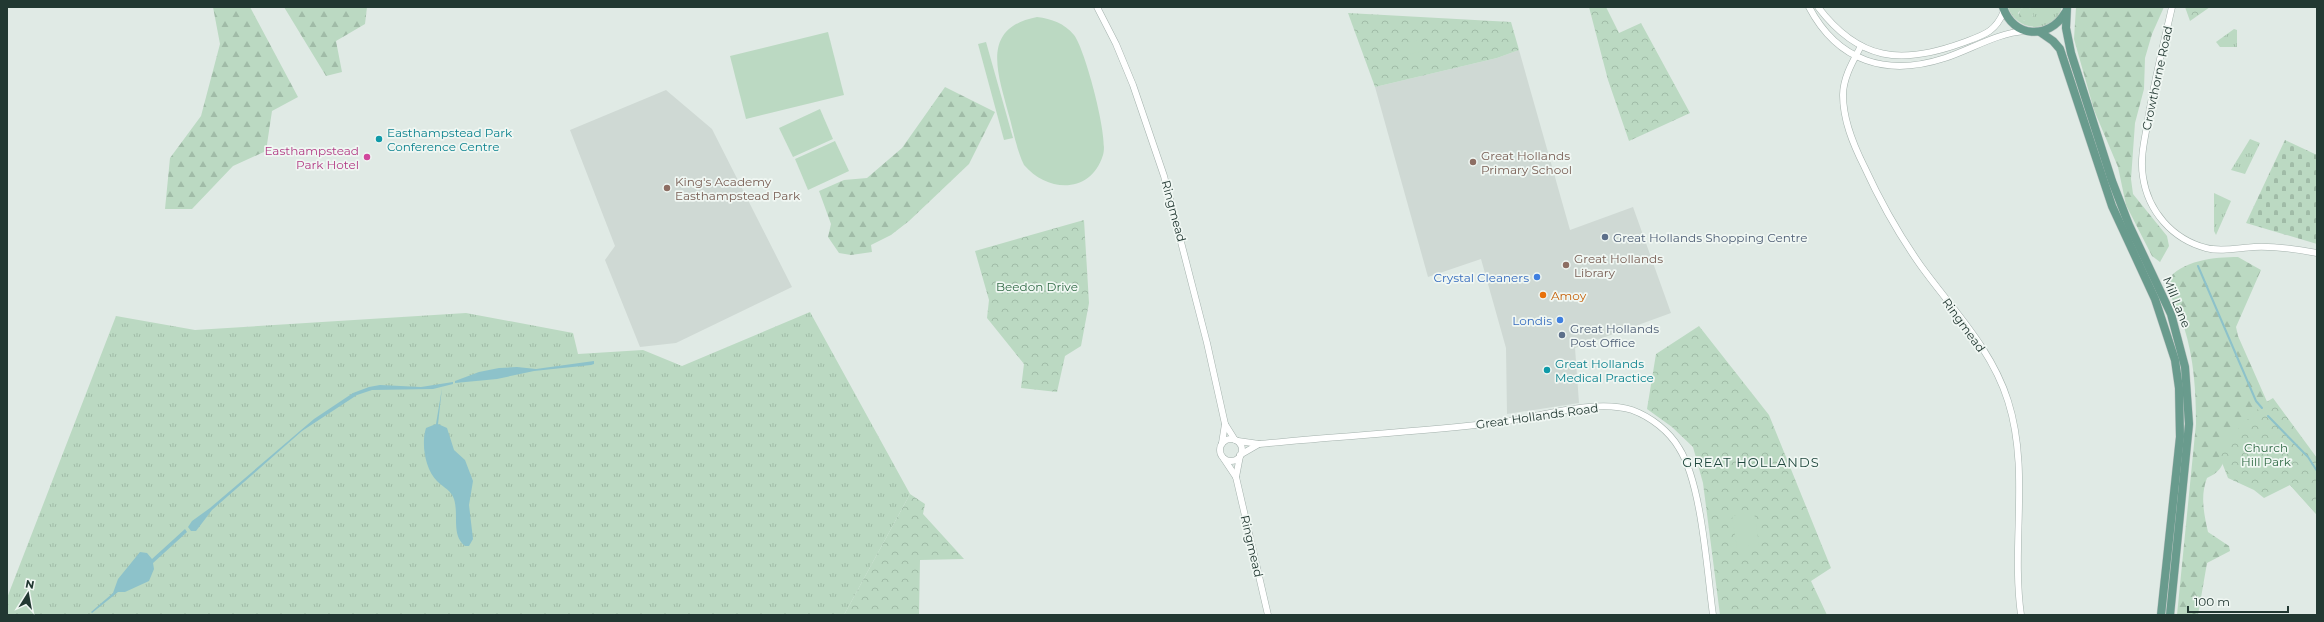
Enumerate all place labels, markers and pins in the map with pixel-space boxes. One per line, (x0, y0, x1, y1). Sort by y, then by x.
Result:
place label: Easthampstead Park Conference Centre (387, 125, 513, 154)
marker: Easthampstead Park Conference Centre (374, 134, 384, 144)
place label: Easthampstead Park Hotel (264, 143, 359, 172)
place label: Great Hollands Primary School (1481, 148, 1572, 177)
marker: Easthampstead Park Hotel (362, 152, 372, 162)
marker: Great Hollands Primary School (1468, 157, 1478, 167)
place label: King's Academy Easthampstead Park (675, 174, 801, 203)
marker: King's Academy Easthampstead Park (662, 183, 672, 193)
place label: Great Hollands Shopping Centre (1613, 230, 1808, 245)
marker: Great Hollands Shopping Centre (1600, 232, 1610, 242)
place label: Great Hollands Library (1574, 251, 1663, 280)
marker: Great Hollands Library (1561, 260, 1571, 270)
place label: Crystal Cleaners (1434, 270, 1529, 285)
marker: Crystal Cleaners (1532, 272, 1542, 282)
place label: Amoy (1551, 288, 1587, 303)
marker: Amoy (1538, 290, 1548, 300)
place label: Londis (1512, 313, 1552, 328)
marker: Londis (1555, 315, 1565, 325)
place label: Great Hollands Post Office (1570, 321, 1659, 350)
marker: Great Hollands Post Office (1557, 330, 1567, 340)
place label: Great Hollands Medical Practice (1555, 356, 1654, 385)
marker: Great Hollands Medical Practice (1542, 365, 1552, 375)

